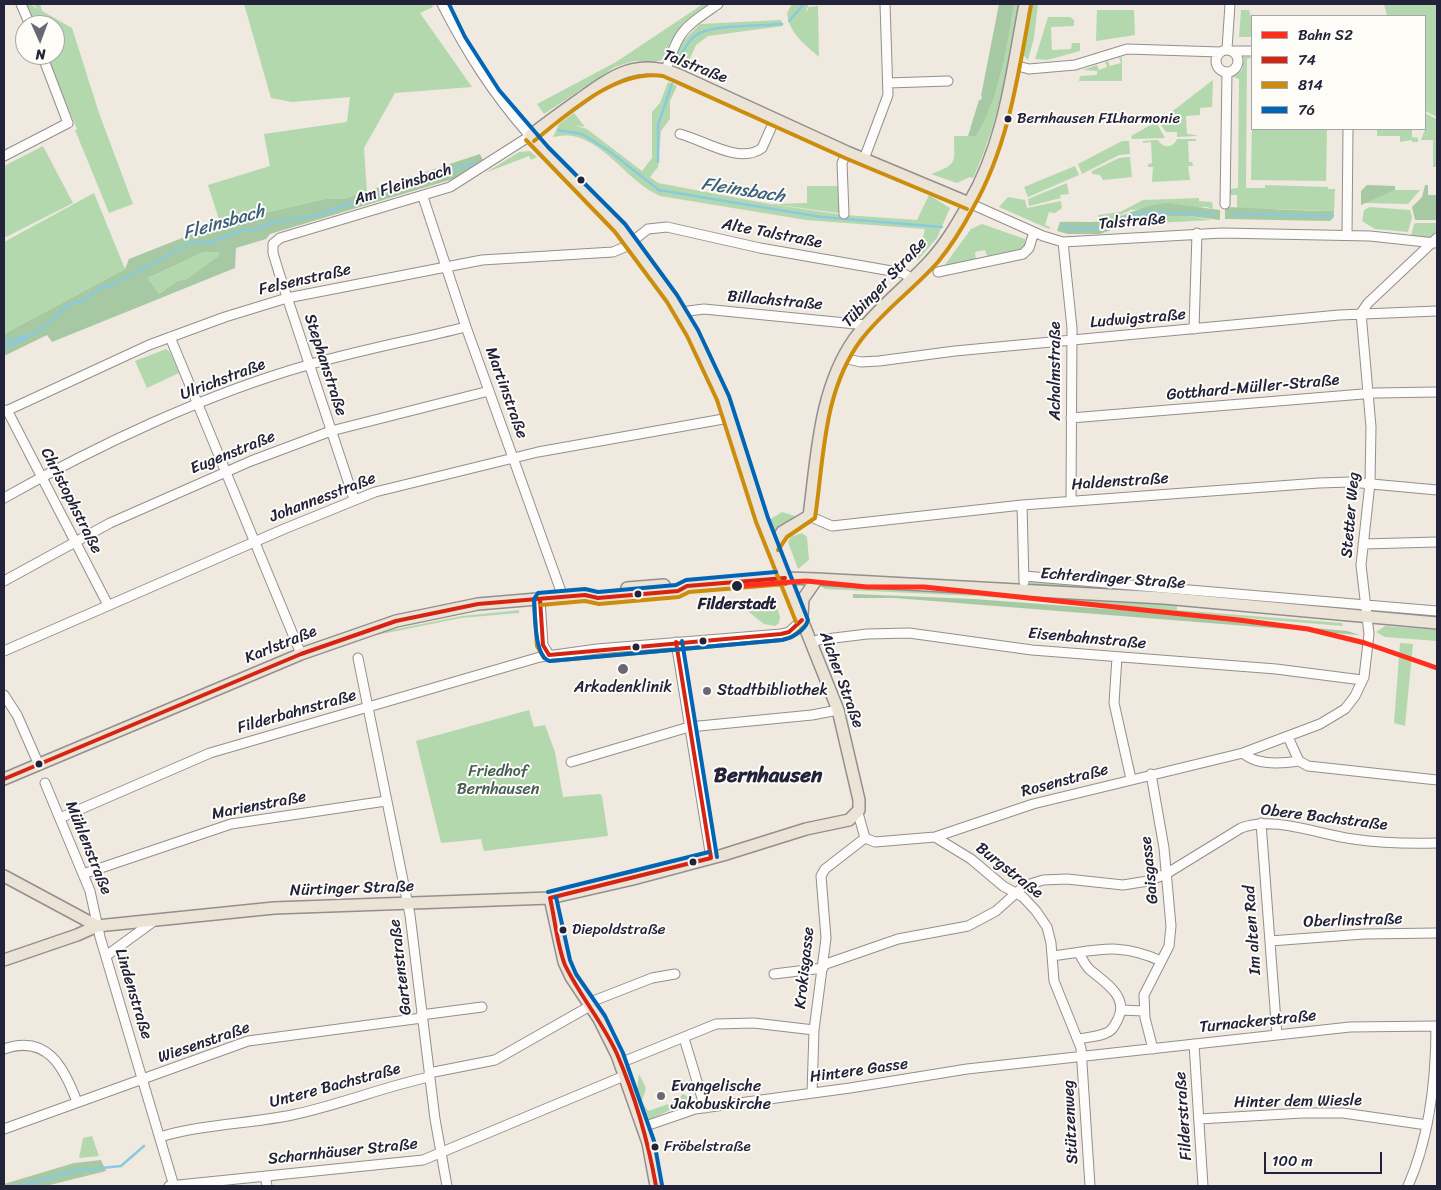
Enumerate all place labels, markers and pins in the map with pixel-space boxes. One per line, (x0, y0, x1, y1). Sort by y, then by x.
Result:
place label: Bernhausen FILharmonie (1017, 110, 1180, 128)
marker: Bernhausen FILharmonie (1003, 114, 1013, 124)
unlabelled marker (576, 175, 586, 185)
marker: Filderstadt (730, 579, 744, 593)
unlabelled marker (633, 589, 643, 599)
place label: Filderstadt (698, 595, 776, 615)
unlabelled marker (698, 636, 708, 646)
unlabelled marker (631, 642, 641, 652)
marker: Arkadenklinik (616, 662, 630, 676)
place label: Arkadenklinik (574, 678, 672, 698)
place label: Stadtbibliothek (717, 681, 828, 701)
marker: Stadtbibliothek (701, 685, 713, 697)
unlabelled marker (34, 759, 44, 769)
unlabelled marker (688, 857, 698, 867)
place label: Diepoldstraße (572, 921, 666, 939)
marker: Diepoldstraße (558, 925, 568, 935)
place label: Evangelische Jakobuskirche (671, 1077, 771, 1115)
marker: Evangelische Jakobuskirche (655, 1090, 667, 1102)
place label: Fröbelstraße (664, 1138, 751, 1156)
marker: Fröbelstraße (650, 1142, 660, 1152)

